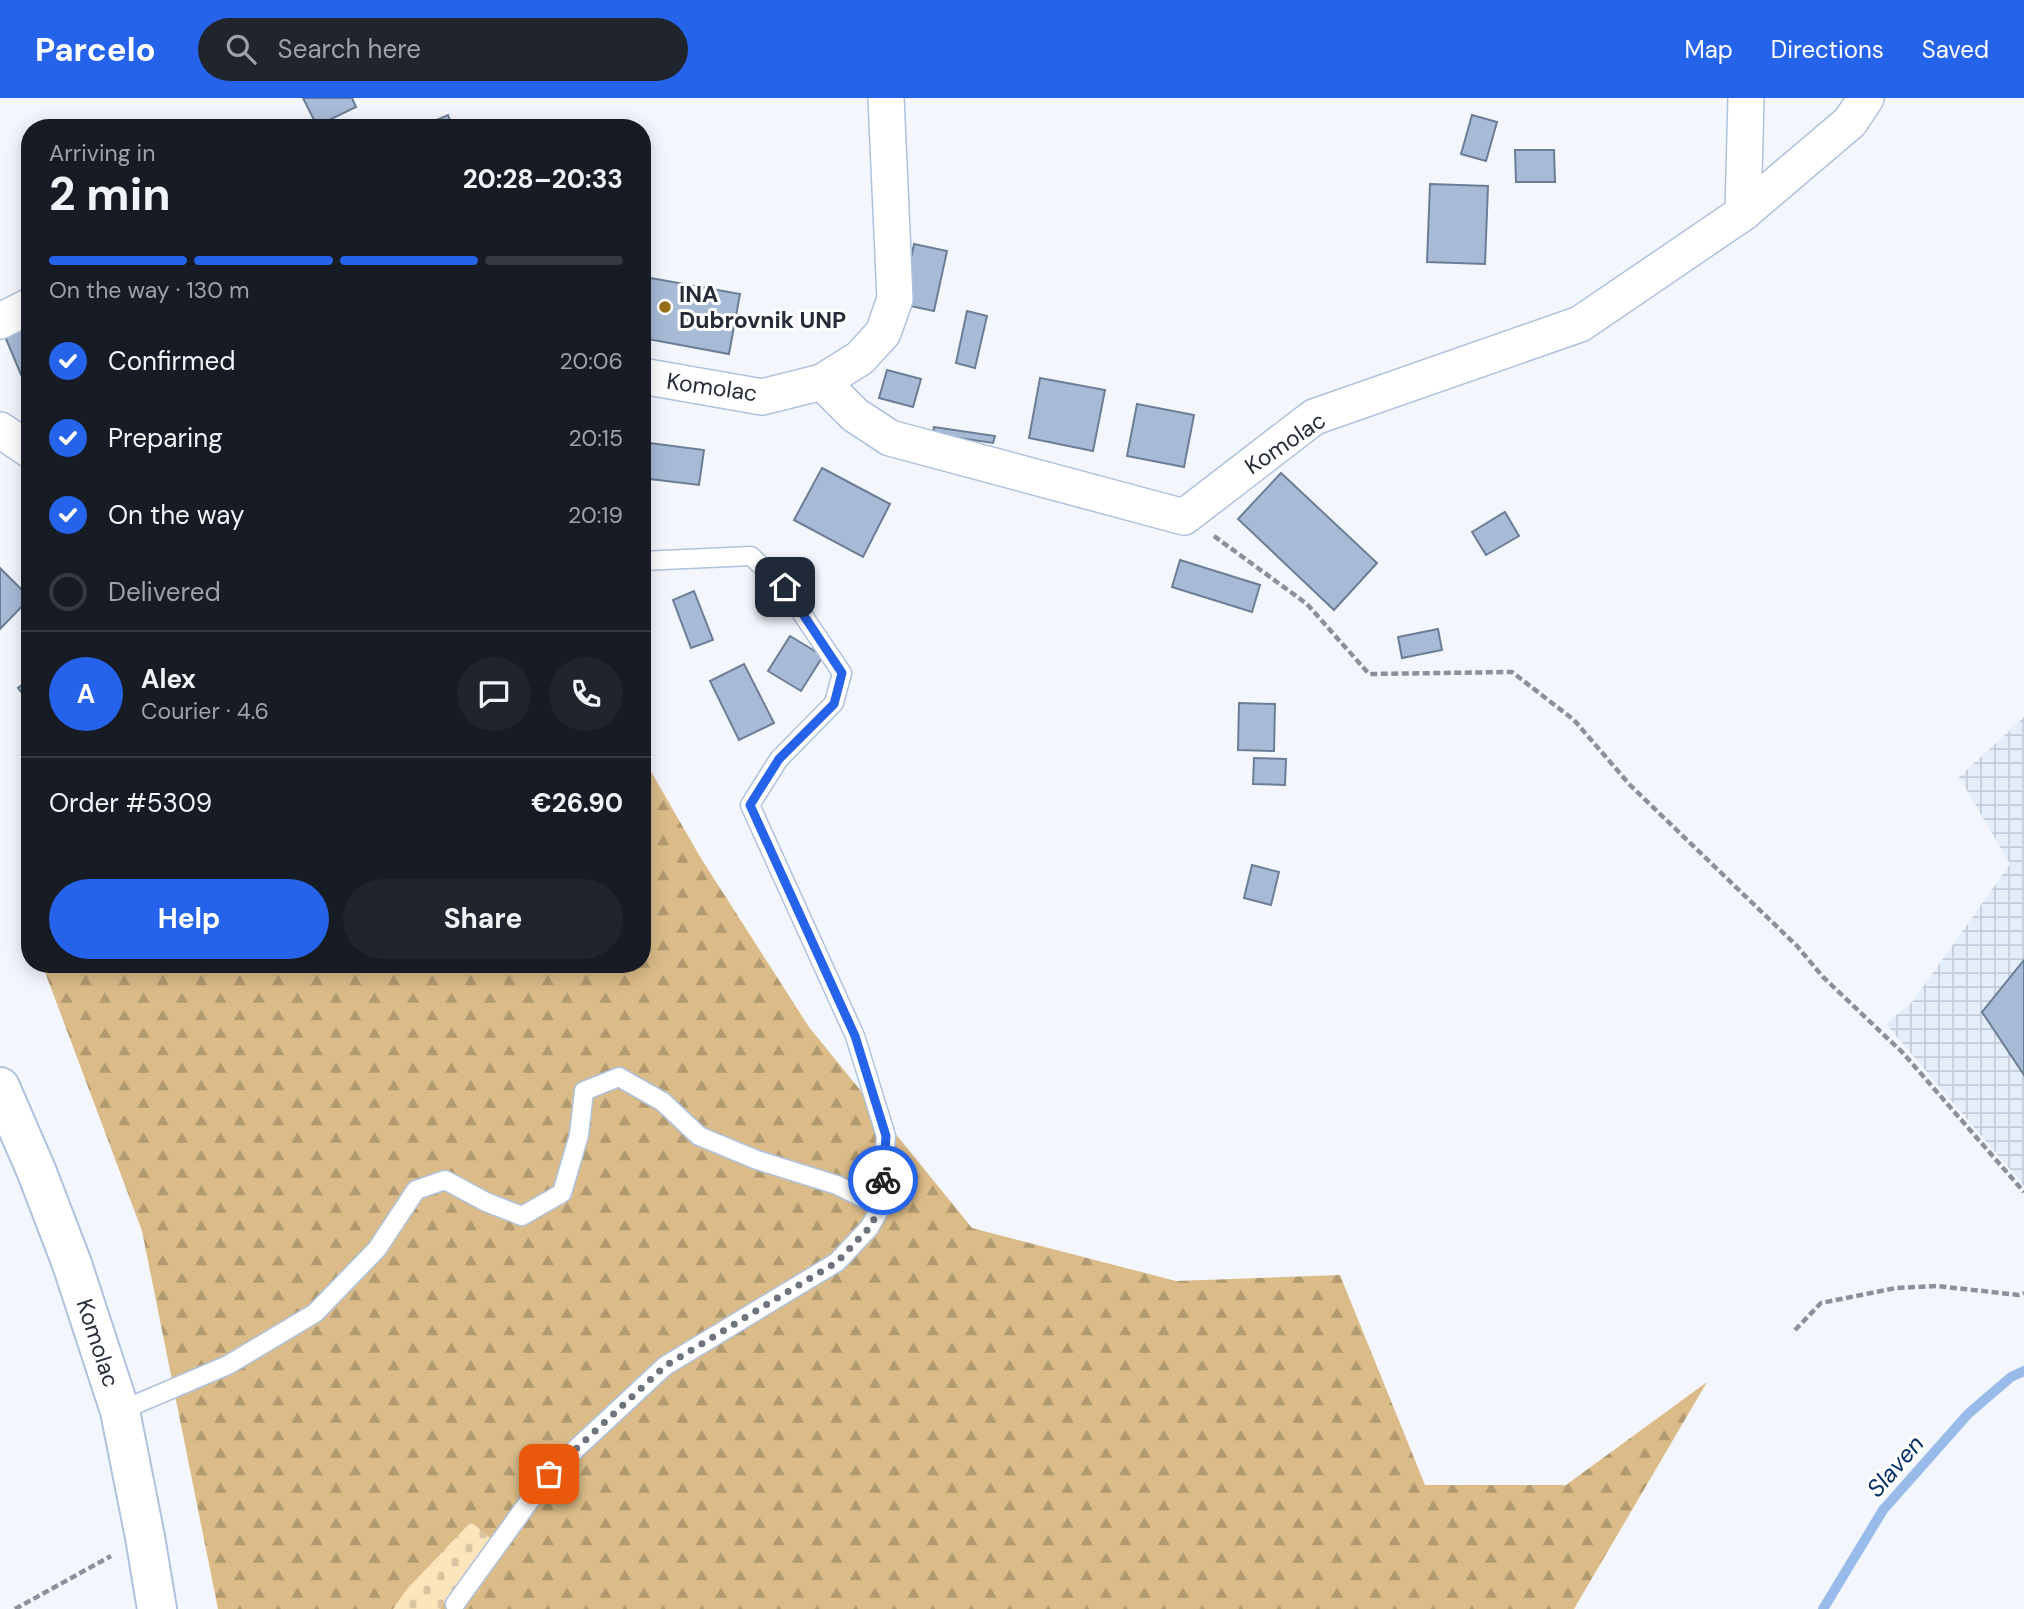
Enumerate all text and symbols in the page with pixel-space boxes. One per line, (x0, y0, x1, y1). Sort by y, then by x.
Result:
search box (198, 18, 688, 81)
text: Parcelo (35, 28, 156, 71)
icon: search (222, 30, 260, 68)
text: Search here (278, 32, 421, 66)
text: Map (1685, 34, 1733, 65)
text: Directions (1771, 34, 1884, 65)
text: Saved (1922, 34, 1989, 65)
text: Arriving in (49, 138, 155, 168)
text: 20:28–20:33 (463, 162, 623, 196)
text: 2 min (49, 164, 171, 224)
text: On the way · 130 m (49, 275, 250, 305)
place label: INA Dubrovnik UNP (679, 279, 846, 335)
marker: INA Dubrovnik UNP (657, 299, 673, 315)
icon: check (49, 342, 87, 380)
text: Confirmed (108, 344, 235, 378)
text: 20:06 (559, 346, 623, 376)
street label: Komolac (665, 366, 759, 408)
street label: Komolac (1239, 405, 1331, 481)
icon: check (49, 419, 87, 457)
text: Preparing (108, 421, 223, 455)
text: 20:15 (568, 423, 623, 453)
icon: check (49, 496, 87, 534)
text: On the way (108, 498, 244, 532)
text: 20:19 (568, 500, 623, 530)
pin (755, 557, 815, 617)
icon: home (766, 568, 804, 606)
text: Delivered (108, 575, 221, 609)
button: chat (457, 657, 531, 731)
button: phone (549, 657, 623, 731)
text: Alex (141, 662, 196, 696)
text: A (77, 677, 95, 711)
text: Courier · 4.6 (141, 696, 269, 726)
text: Order #5309 (49, 786, 212, 820)
text: €26.90 (531, 786, 623, 820)
button: Help (49, 879, 329, 959)
button: Share (343, 879, 623, 959)
courier (848, 1145, 918, 1215)
icon: bike (864, 1161, 902, 1199)
street label: Komolac (70, 1295, 126, 1391)
water label: Slaven (1860, 1429, 1930, 1503)
pin (519, 1444, 579, 1504)
icon: bag (530, 1455, 568, 1493)

